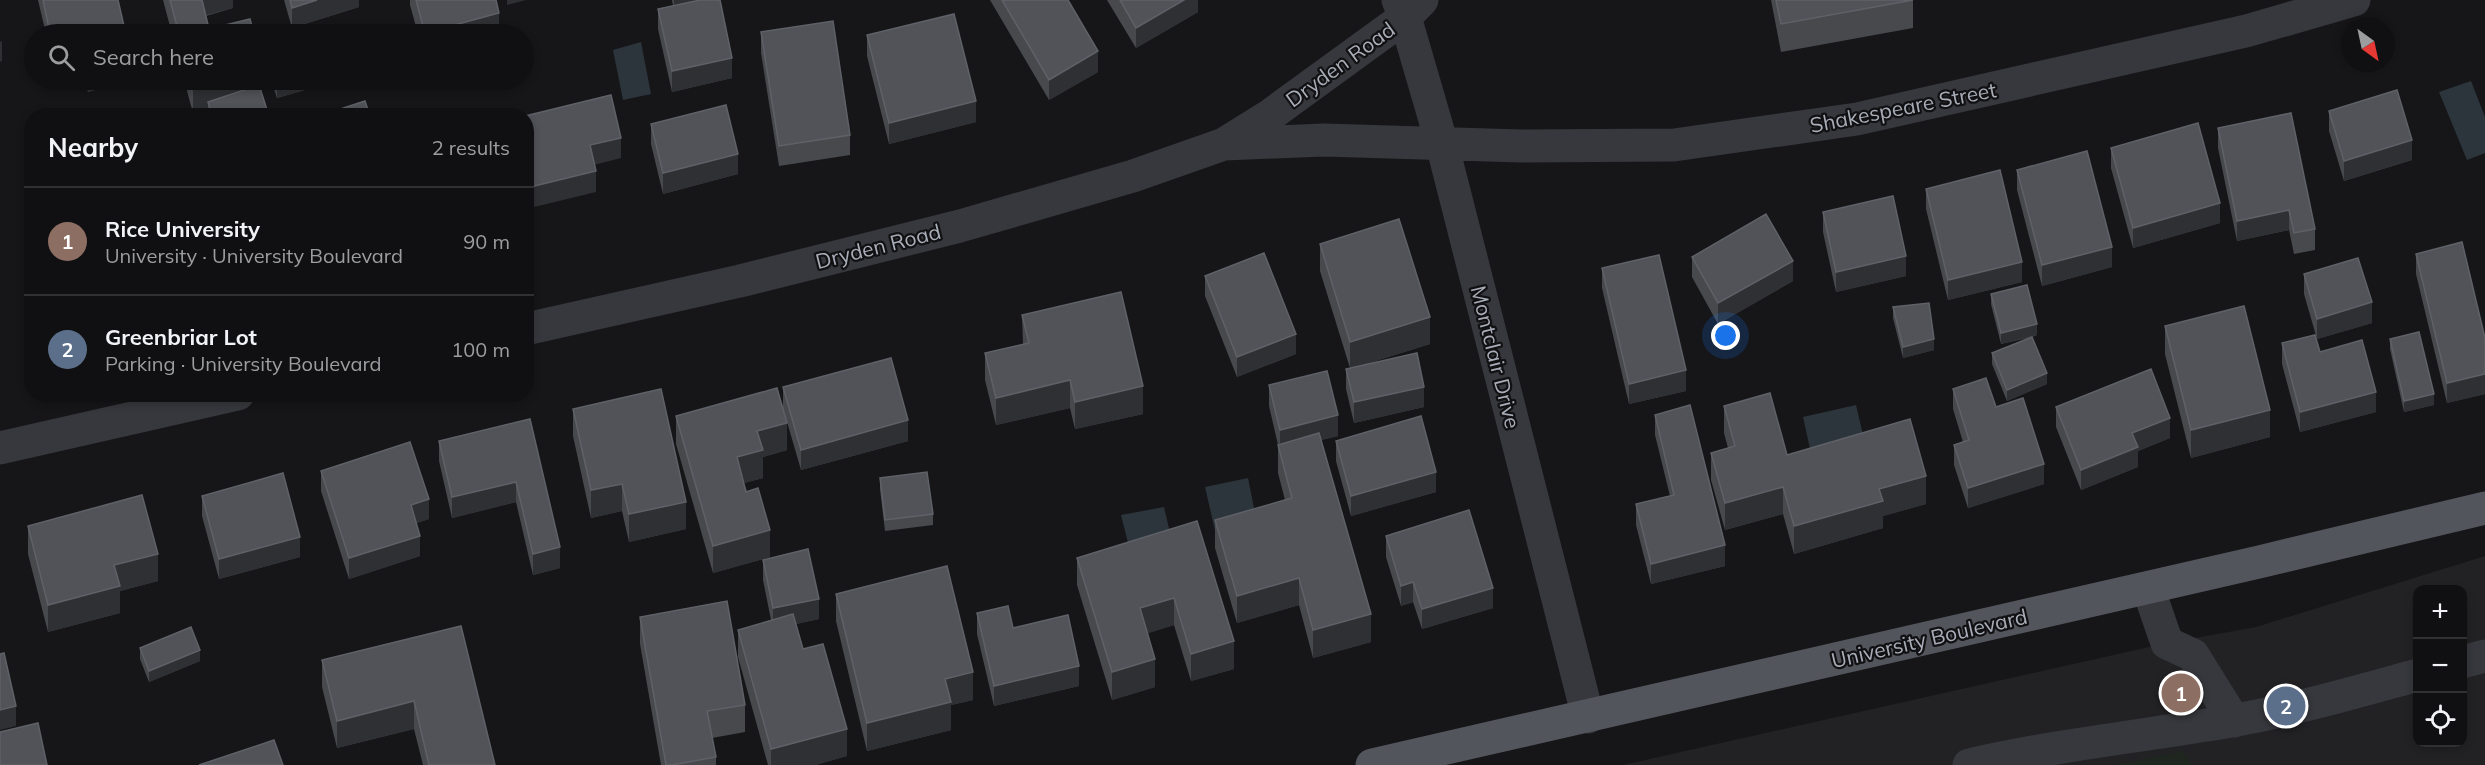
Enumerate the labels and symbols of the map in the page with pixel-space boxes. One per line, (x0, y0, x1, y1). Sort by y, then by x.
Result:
street label: Dryden Road (1280, 16, 1400, 112)
north arrow (2341, 18, 2395, 72)
street label: Shakespeare Street (1808, 76, 1998, 138)
street label: Dryden Road (813, 218, 943, 274)
street label: Montclair Drive (1466, 283, 1526, 431)
your location (1711, 321, 1740, 350)
street label: University Boulevard (1828, 603, 2030, 673)
pin: 1 (2162, 670, 2200, 716)
pin: 2 (2266, 684, 2306, 728)

